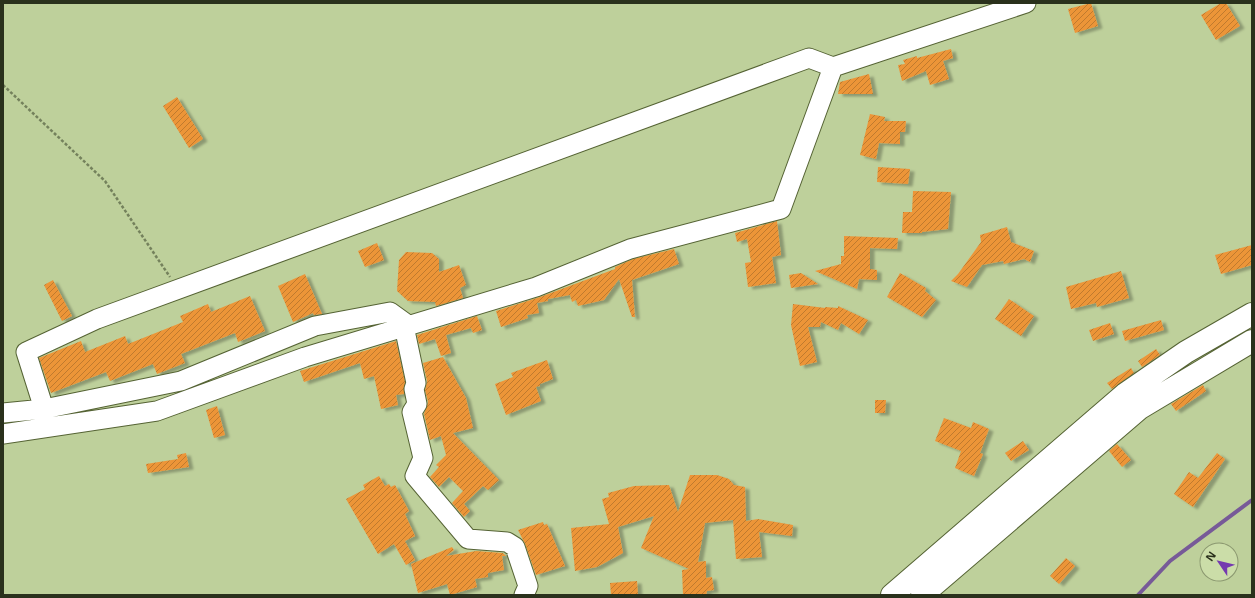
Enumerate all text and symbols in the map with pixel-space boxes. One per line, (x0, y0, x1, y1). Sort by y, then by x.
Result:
north arrow (1199, 542, 1239, 582)
text: N (1202, 548, 1219, 564)

